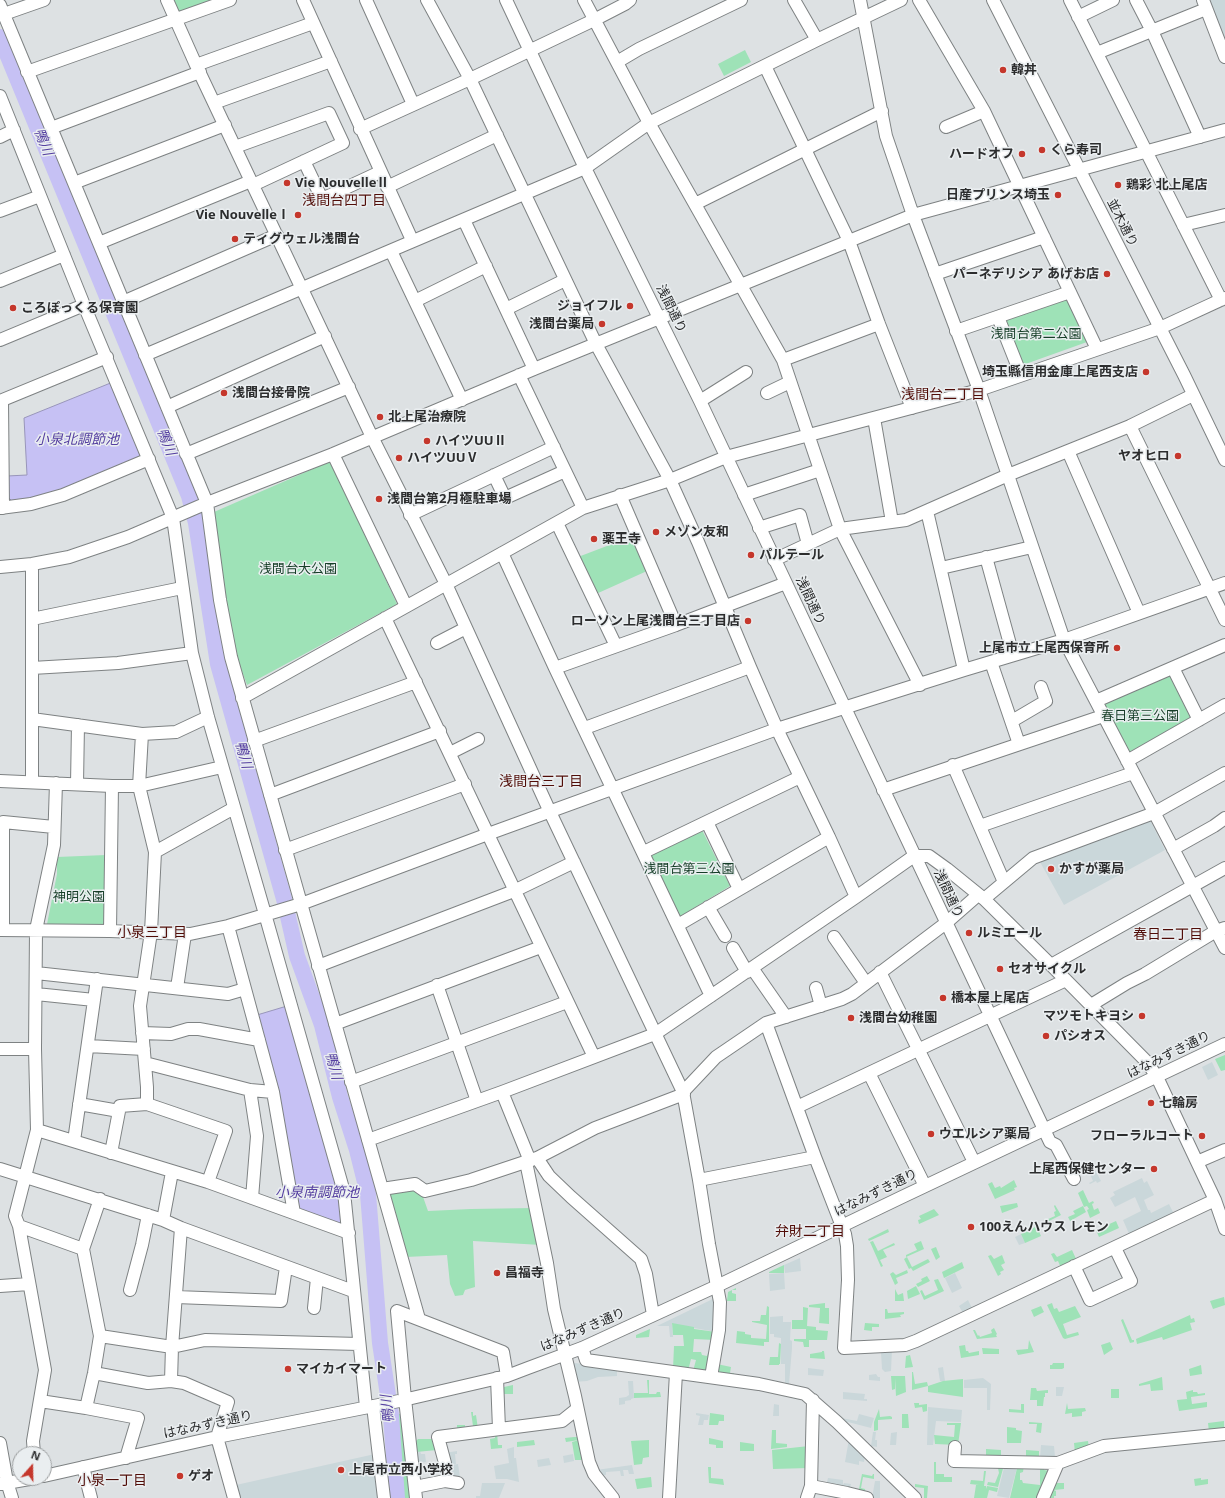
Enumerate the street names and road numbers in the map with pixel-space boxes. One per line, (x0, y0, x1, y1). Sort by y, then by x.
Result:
street label: 並木通り (1103, 196, 1141, 250)
street label: 浅間通り (653, 282, 689, 336)
street label: 浅間通り (792, 574, 828, 628)
street label: 浅間通り (930, 867, 966, 921)
street label: はなみずき通り (1125, 1028, 1213, 1082)
street label: はなみずき通り (832, 1166, 920, 1220)
street label: はなみずき通り (538, 1305, 628, 1355)
street label: はなみずき通り (162, 1408, 254, 1442)

